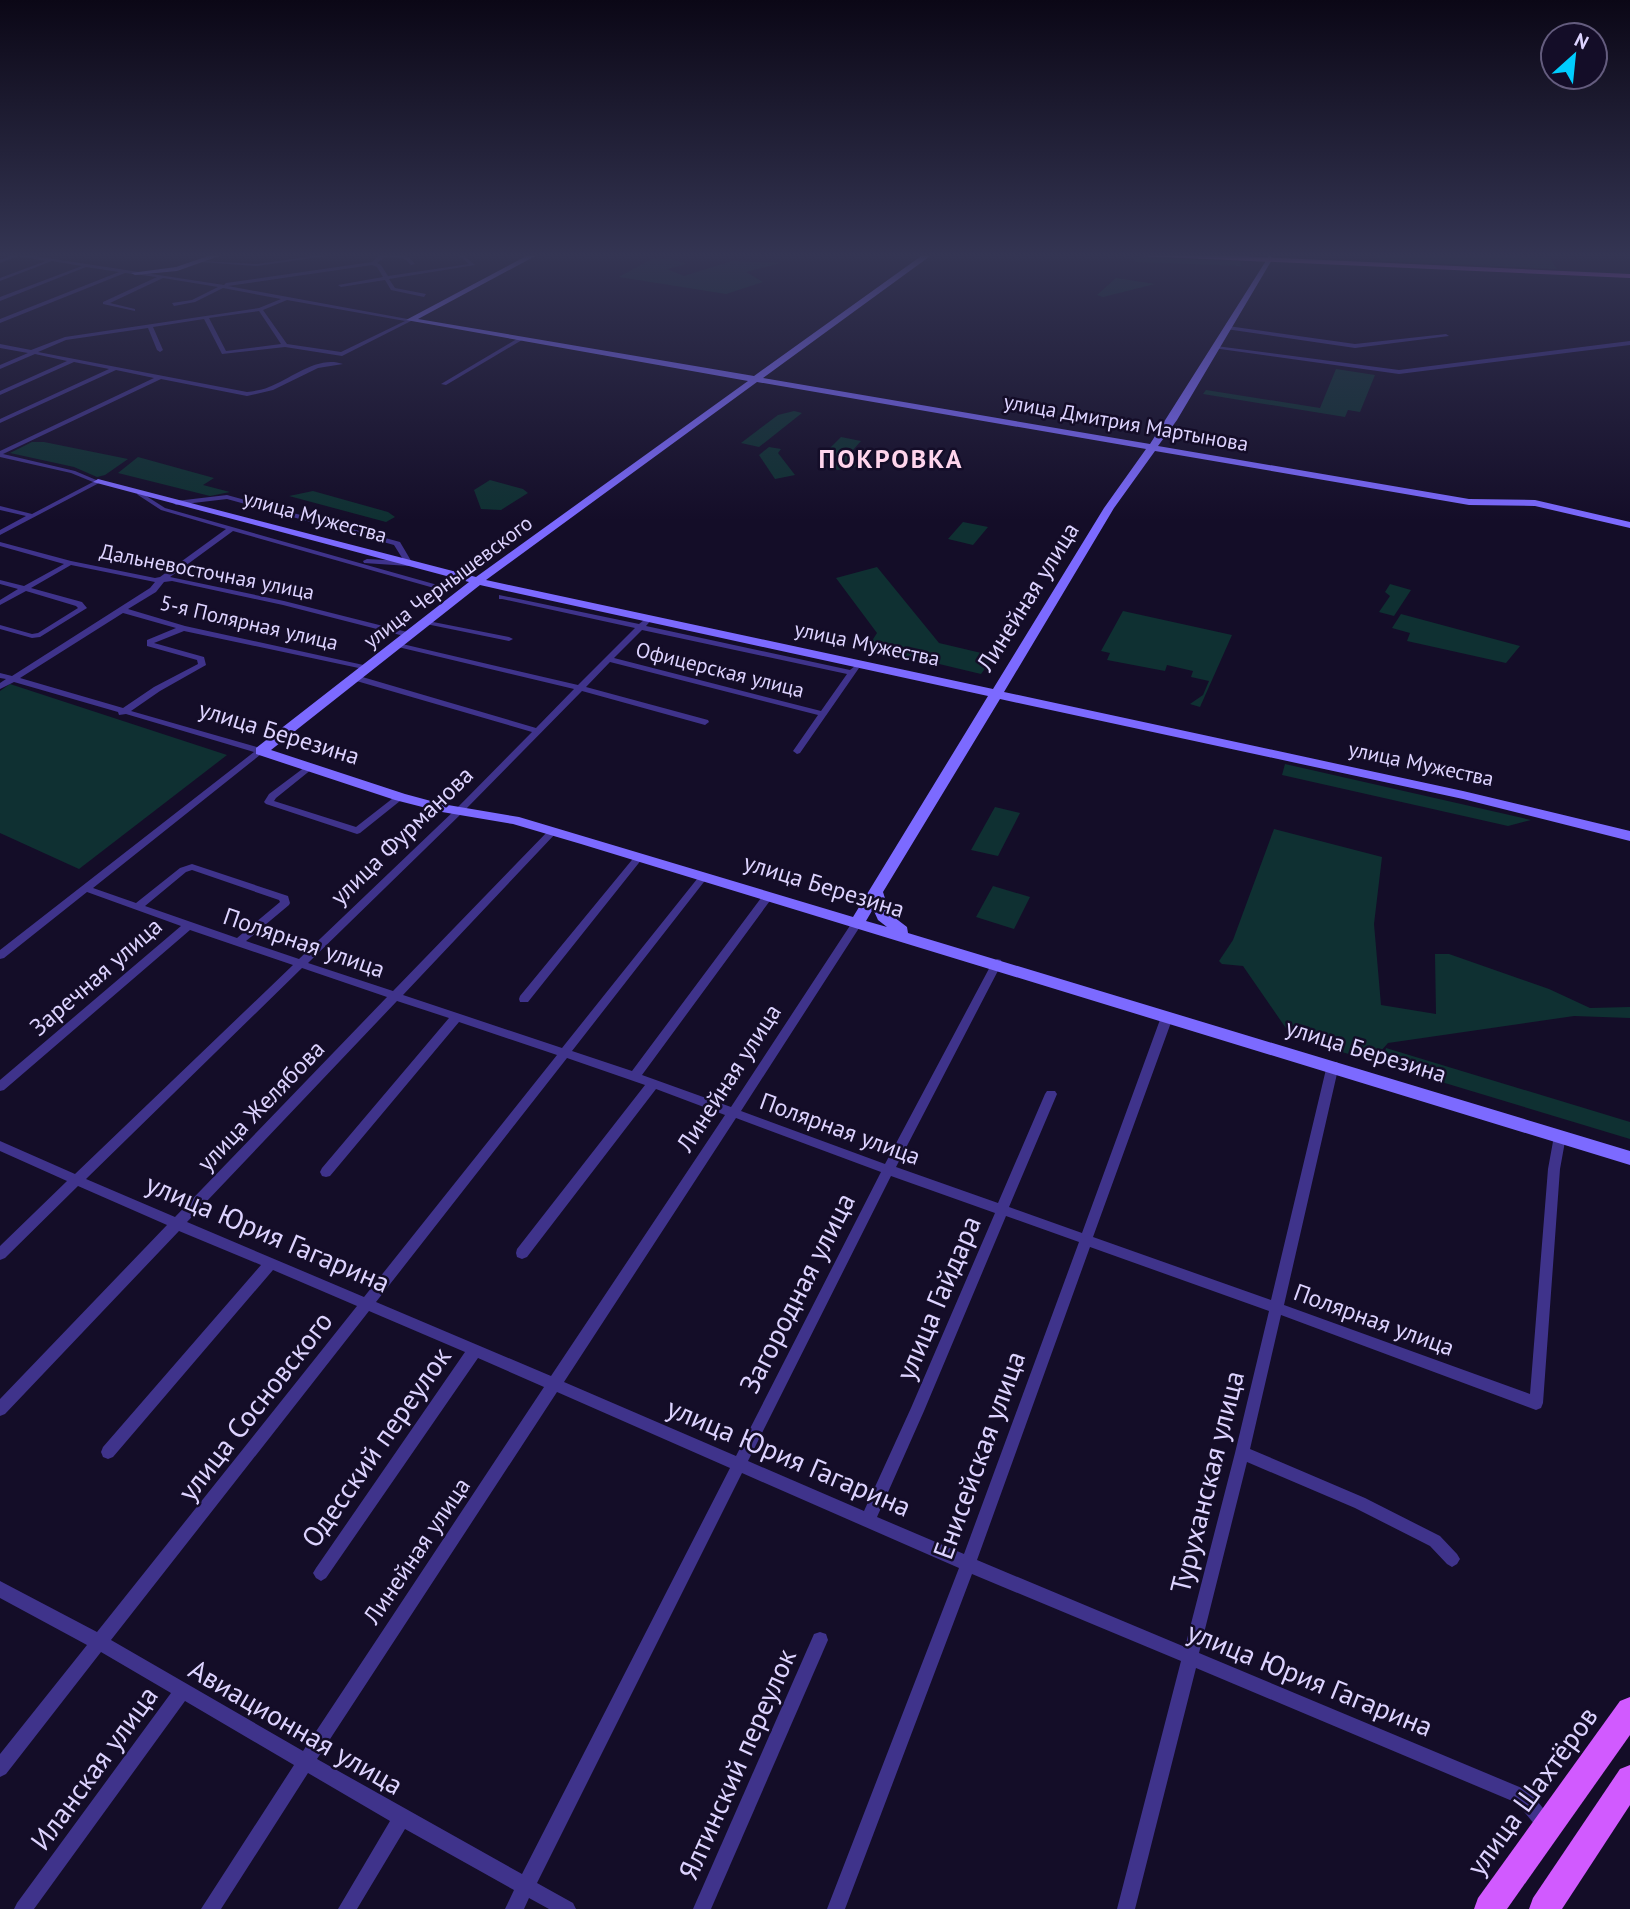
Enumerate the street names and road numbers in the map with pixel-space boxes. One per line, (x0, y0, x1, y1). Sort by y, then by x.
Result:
street label: улица Дмитрия Мартынова (1002, 388, 1251, 457)
street label: улица Мужества (240, 484, 390, 549)
street label: улица Чернышевского (358, 509, 538, 654)
street label: Линейная улица (969, 516, 1086, 678)
street label: Дальневосточная улица (98, 537, 317, 606)
street label: 5-я Полярная улица (157, 589, 341, 656)
street label: улица Мужества (792, 615, 942, 672)
street label: Офицерская улица (633, 636, 807, 703)
street label: улица Березина (195, 693, 363, 772)
street label: улица Мужества (1346, 735, 1496, 792)
street label: улица Фурманова (324, 760, 480, 912)
street label: улица Березина (740, 846, 908, 925)
street label: Полярная улица (219, 900, 389, 985)
street label: Заречная улица (23, 911, 168, 1043)
street label: Линейная улица (669, 998, 788, 1158)
street label: улица Березина (1282, 1011, 1450, 1090)
street label: улица Желябова (190, 1033, 331, 1178)
street label: Полярная улица (756, 1085, 925, 1172)
street label: улица Юрия Гагарина (140, 1164, 396, 1301)
street label: Загородная улица (730, 1186, 863, 1399)
street label: улица Гайдара (886, 1210, 989, 1386)
street label: Полярная улица (1290, 1276, 1459, 1363)
street label: улица Сосновского (169, 1303, 340, 1508)
street label: Одесский переулок (293, 1339, 459, 1554)
street label: Енисейская улица (924, 1346, 1033, 1564)
street label: Туруханская улица (1161, 1367, 1252, 1597)
street label: улица Юрия Гагарина (661, 1388, 917, 1525)
street label: Линейная улица (356, 1472, 477, 1631)
street label: улица Юрия Гагарина (1182, 1612, 1438, 1745)
street label: Ялтинский переулок (669, 1642, 804, 1885)
street label: Авиационная улица (182, 1650, 410, 1803)
street label: Иланская улица (22, 1678, 166, 1857)
street label: улица Шахтёров (1458, 1699, 1606, 1883)

